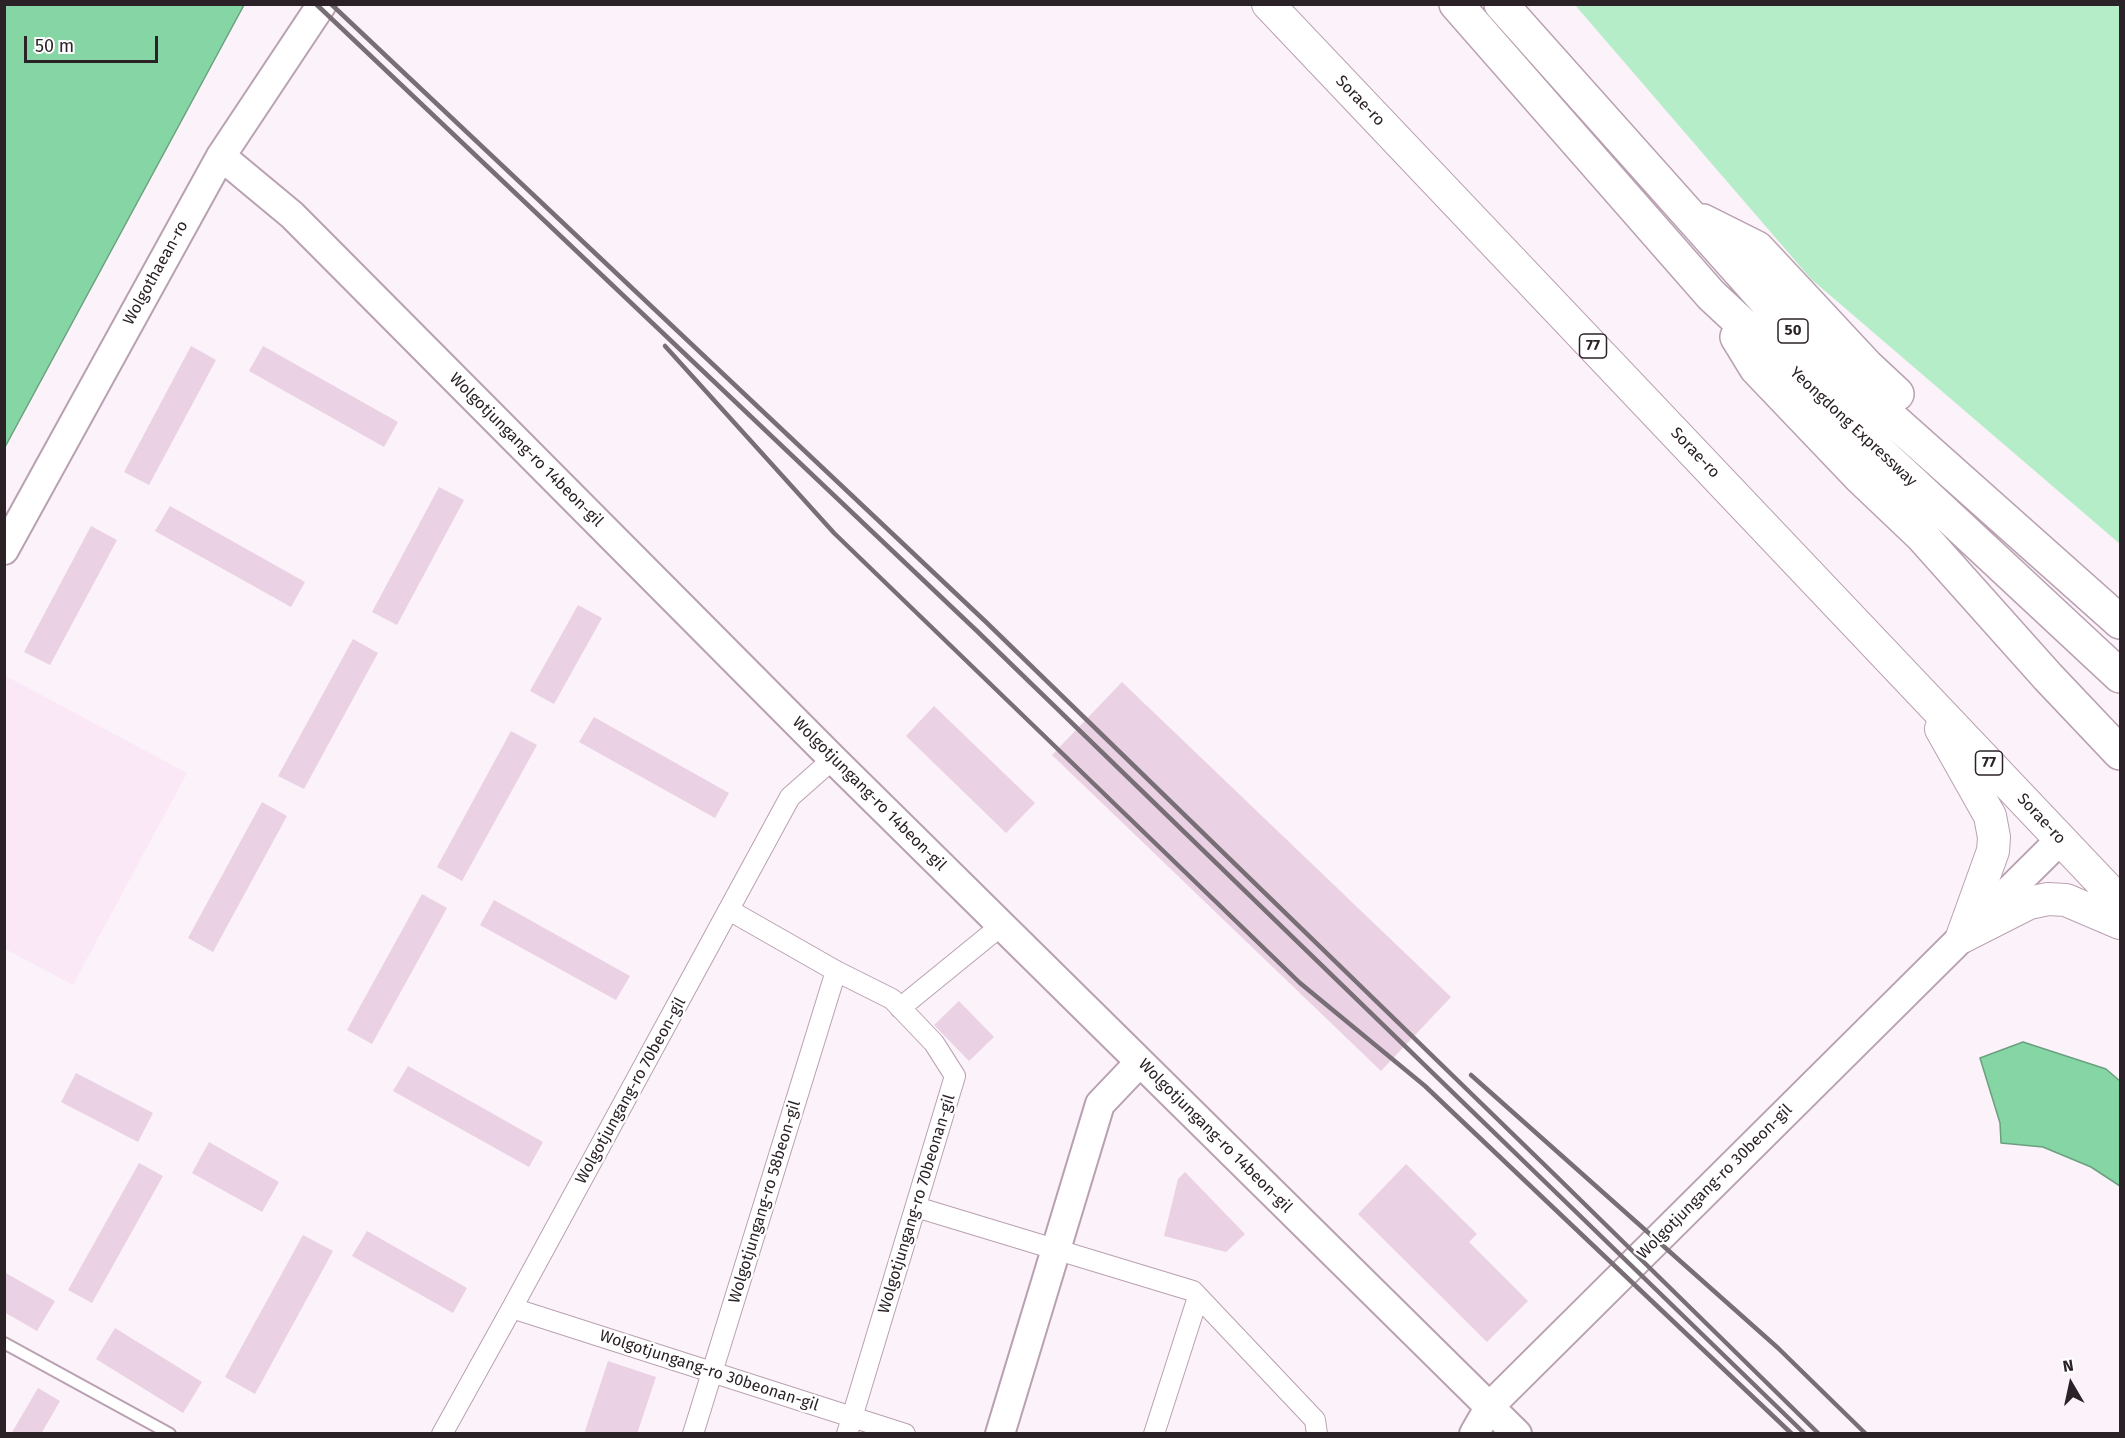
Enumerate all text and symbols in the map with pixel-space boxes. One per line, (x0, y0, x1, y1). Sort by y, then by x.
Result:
scale bar (27, 24, 160, 62)
text: 50 m (35, 35, 74, 57)
street label: Sorae-ro (1331, 72, 1389, 130)
street label: Wolgothaean-ro (119, 217, 193, 329)
road number: 50 (1778, 319, 1808, 343)
road number: 77 (1580, 334, 1606, 358)
street label: Yeongdong Expressway (1785, 363, 1921, 491)
street label: Wolgotjungang-ro 14beon-gil (445, 369, 607, 531)
street label: Sorae-ro (1666, 424, 1724, 482)
street label: Wolgotjungang-ro 14beon-gil (788, 713, 950, 875)
road number: 77 (1976, 751, 2002, 775)
street label: Sorae-ro (2013, 790, 2069, 848)
street label: Wolgotjungang-ro 70beon-gil (572, 994, 690, 1188)
street label: Wolgotjungang-ro 14beon-gil (1134, 1055, 1296, 1217)
street label: Wolgotjungang-ro 70beonan-gil (874, 1092, 960, 1316)
street label: Wolgotjungang-ro 58beon-gil (725, 1098, 805, 1306)
street label: Wolgotjungang-ro 30beon-gil (1634, 1101, 1796, 1263)
street label: Wolgotjungang-ro 30beonan-gil (597, 1326, 821, 1416)
north arrow (2041, 1354, 2101, 1414)
text: N (2061, 1356, 2075, 1376)

